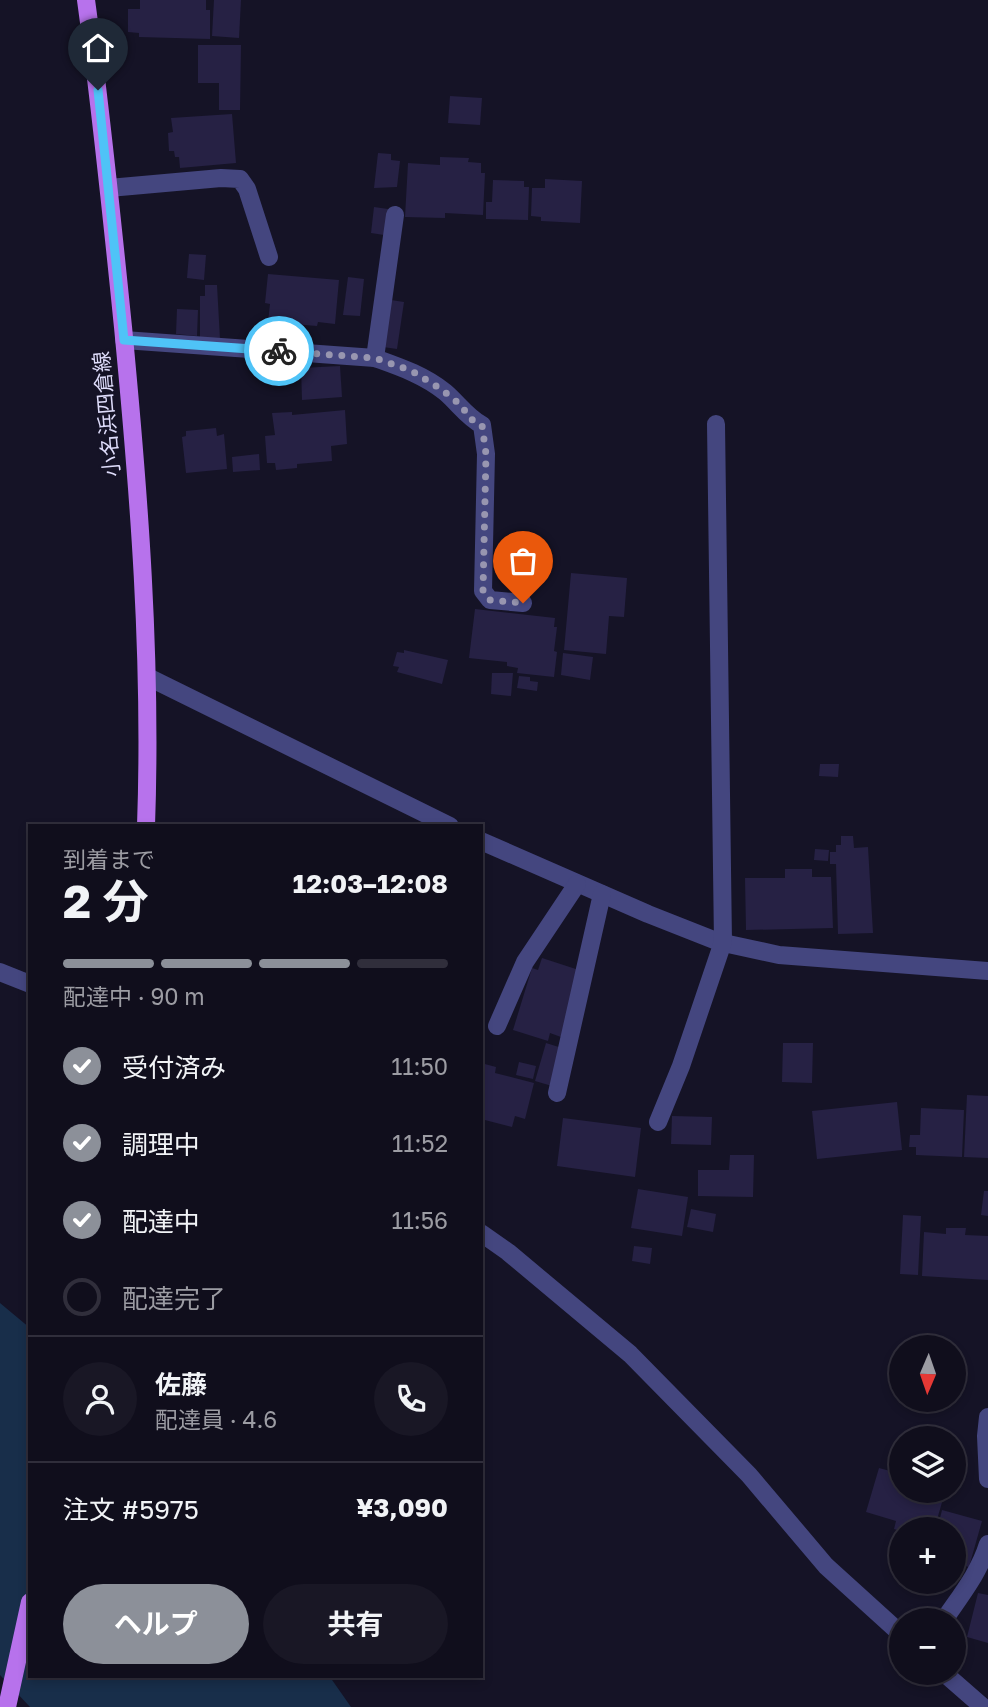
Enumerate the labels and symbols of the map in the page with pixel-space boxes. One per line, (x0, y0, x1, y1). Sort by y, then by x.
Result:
pin (68, 18, 128, 90)
courier (244, 316, 314, 386)
street label: 小名浜四倉線 (88, 350, 124, 478)
pin (493, 531, 553, 603)
north arrow (889, 1335, 966, 1412)

